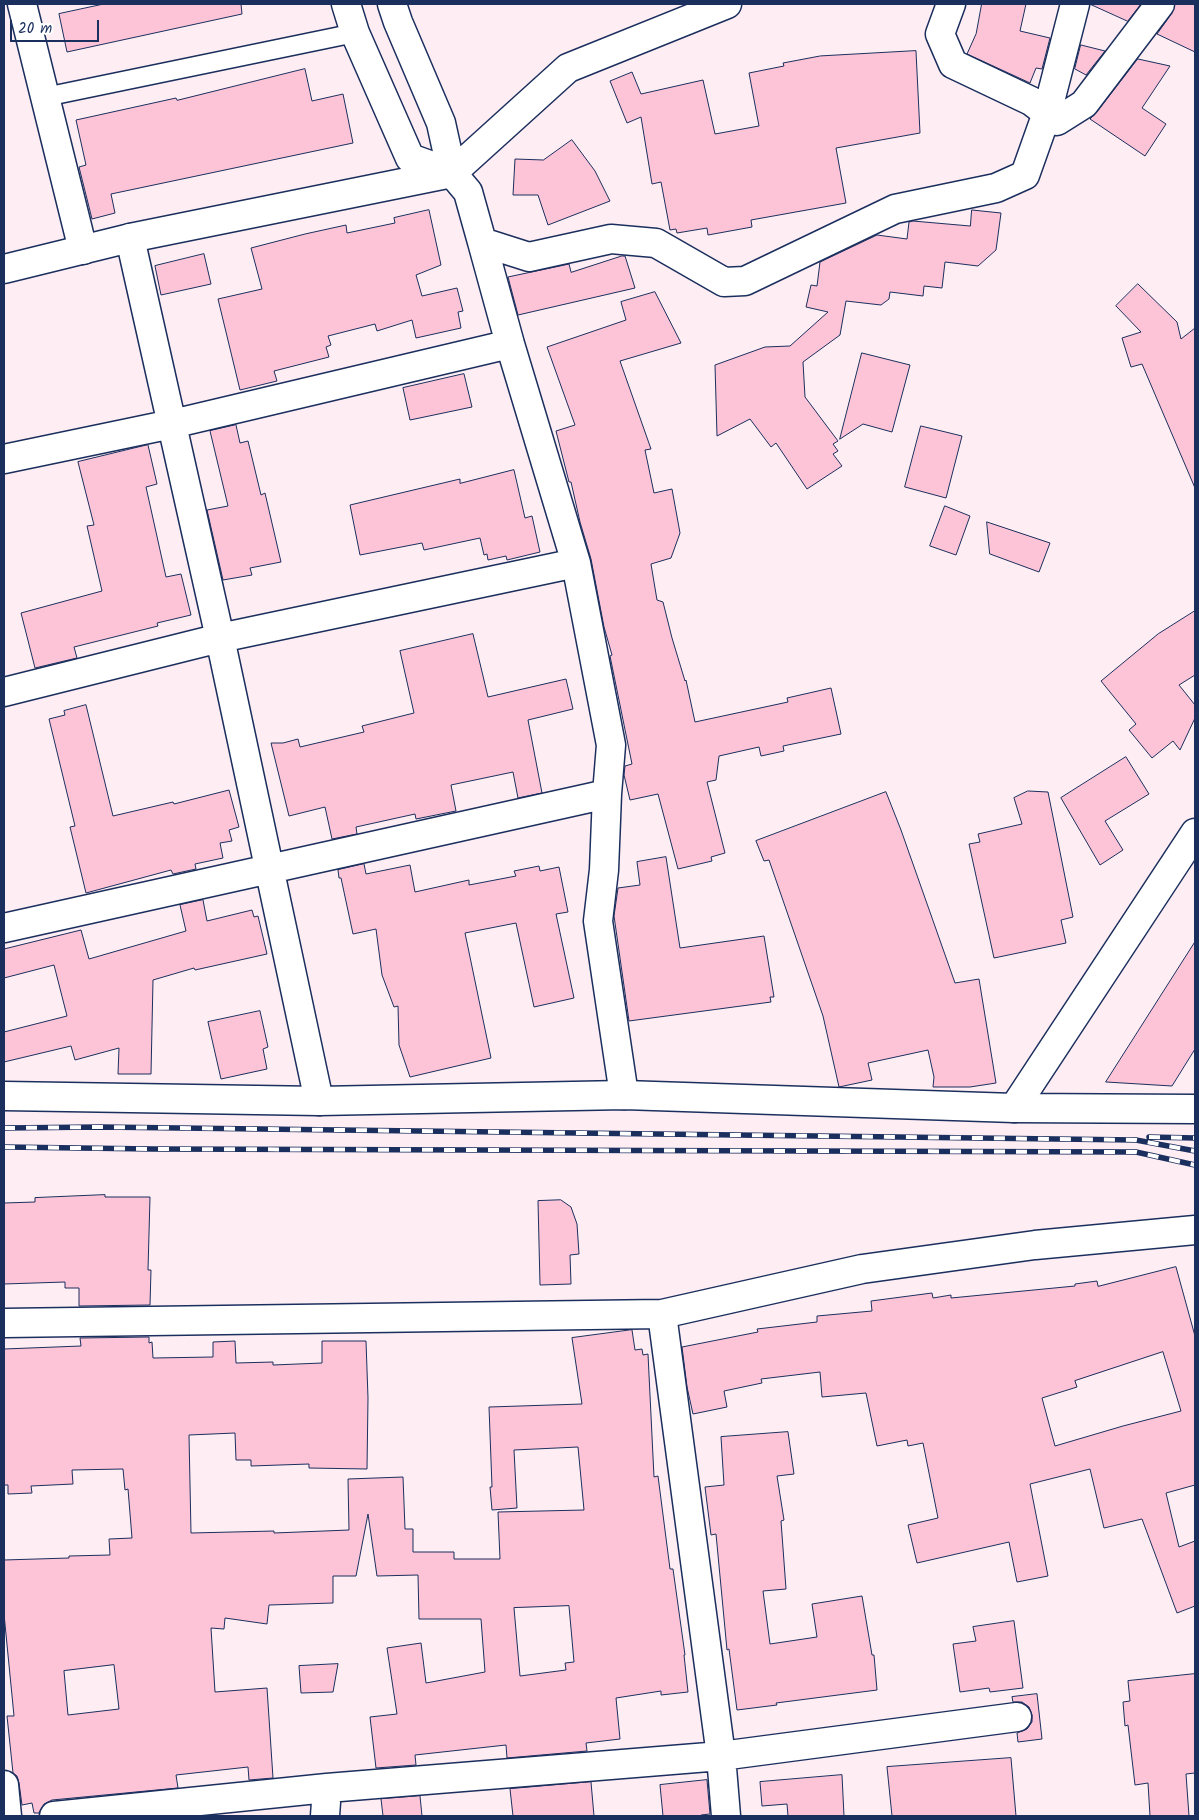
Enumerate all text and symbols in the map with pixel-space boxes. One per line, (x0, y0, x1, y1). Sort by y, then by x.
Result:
scale bar (12, 10, 101, 42)
text: 20 m (18, 17, 52, 41)

